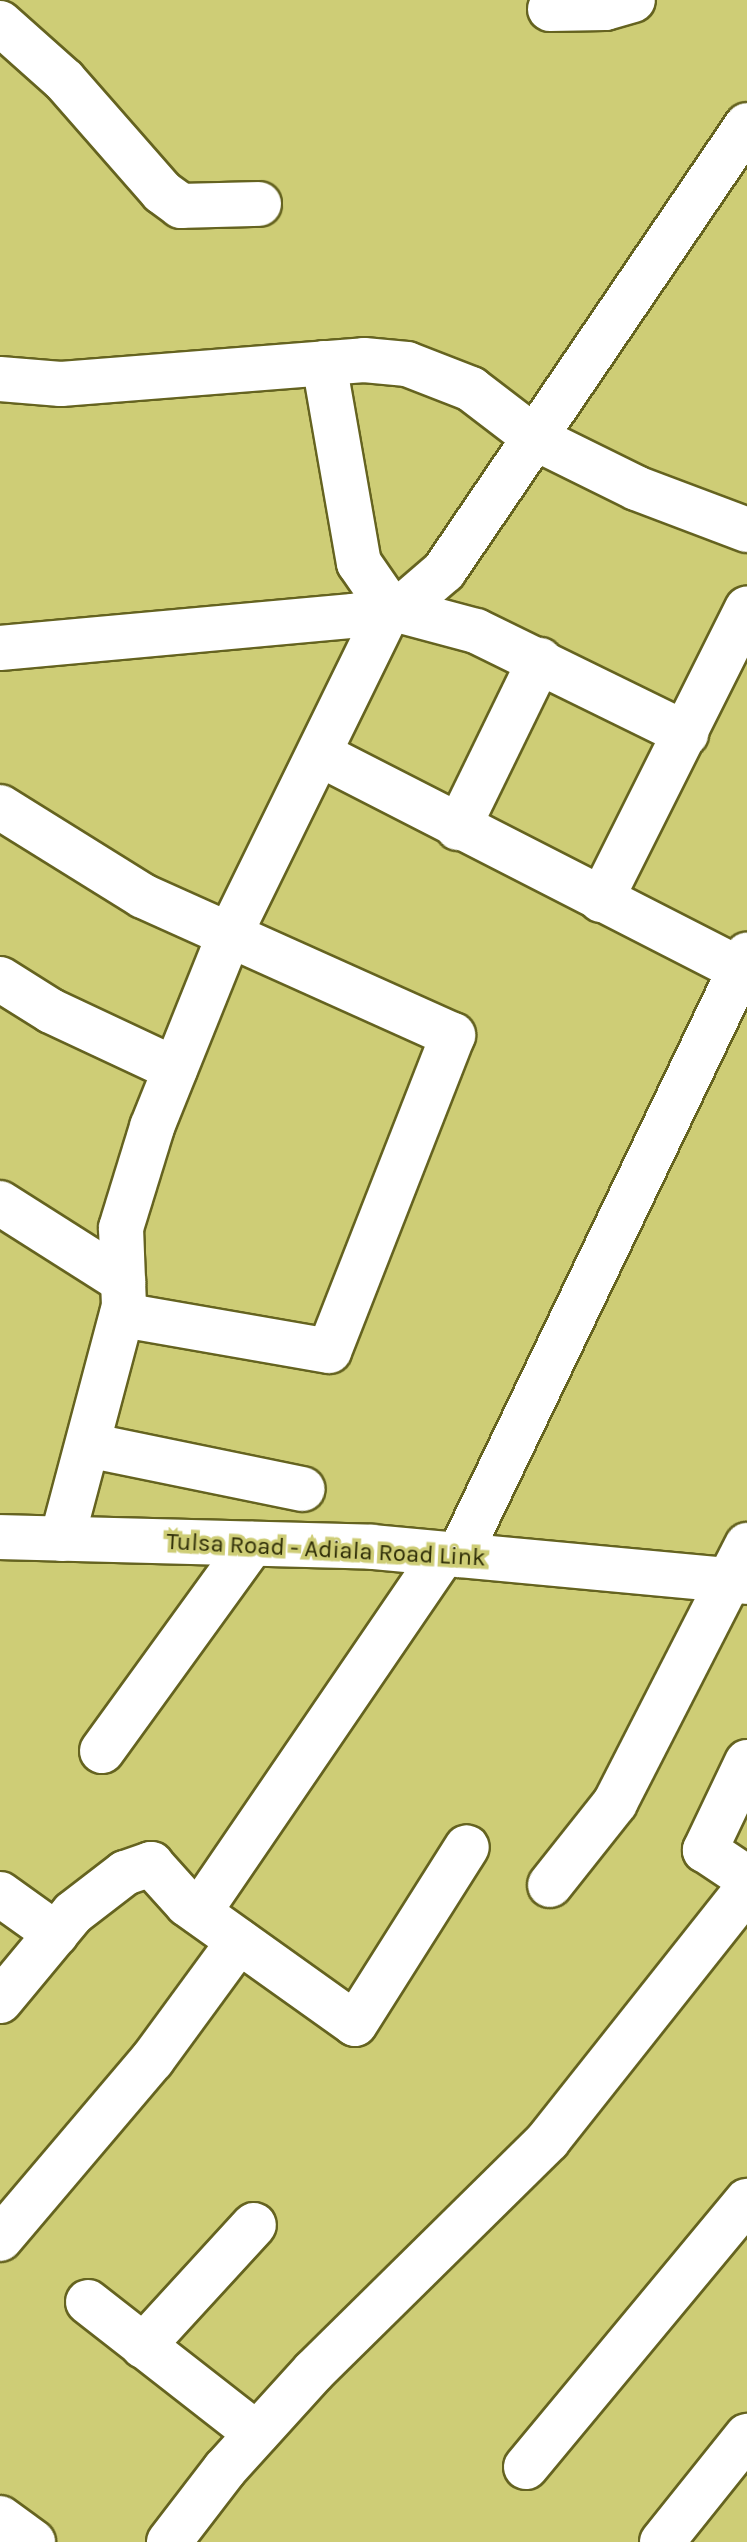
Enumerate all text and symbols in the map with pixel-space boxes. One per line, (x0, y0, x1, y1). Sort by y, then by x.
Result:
street label: Tulsa Road - Adiala Road Link (166, 1527, 486, 1573)

